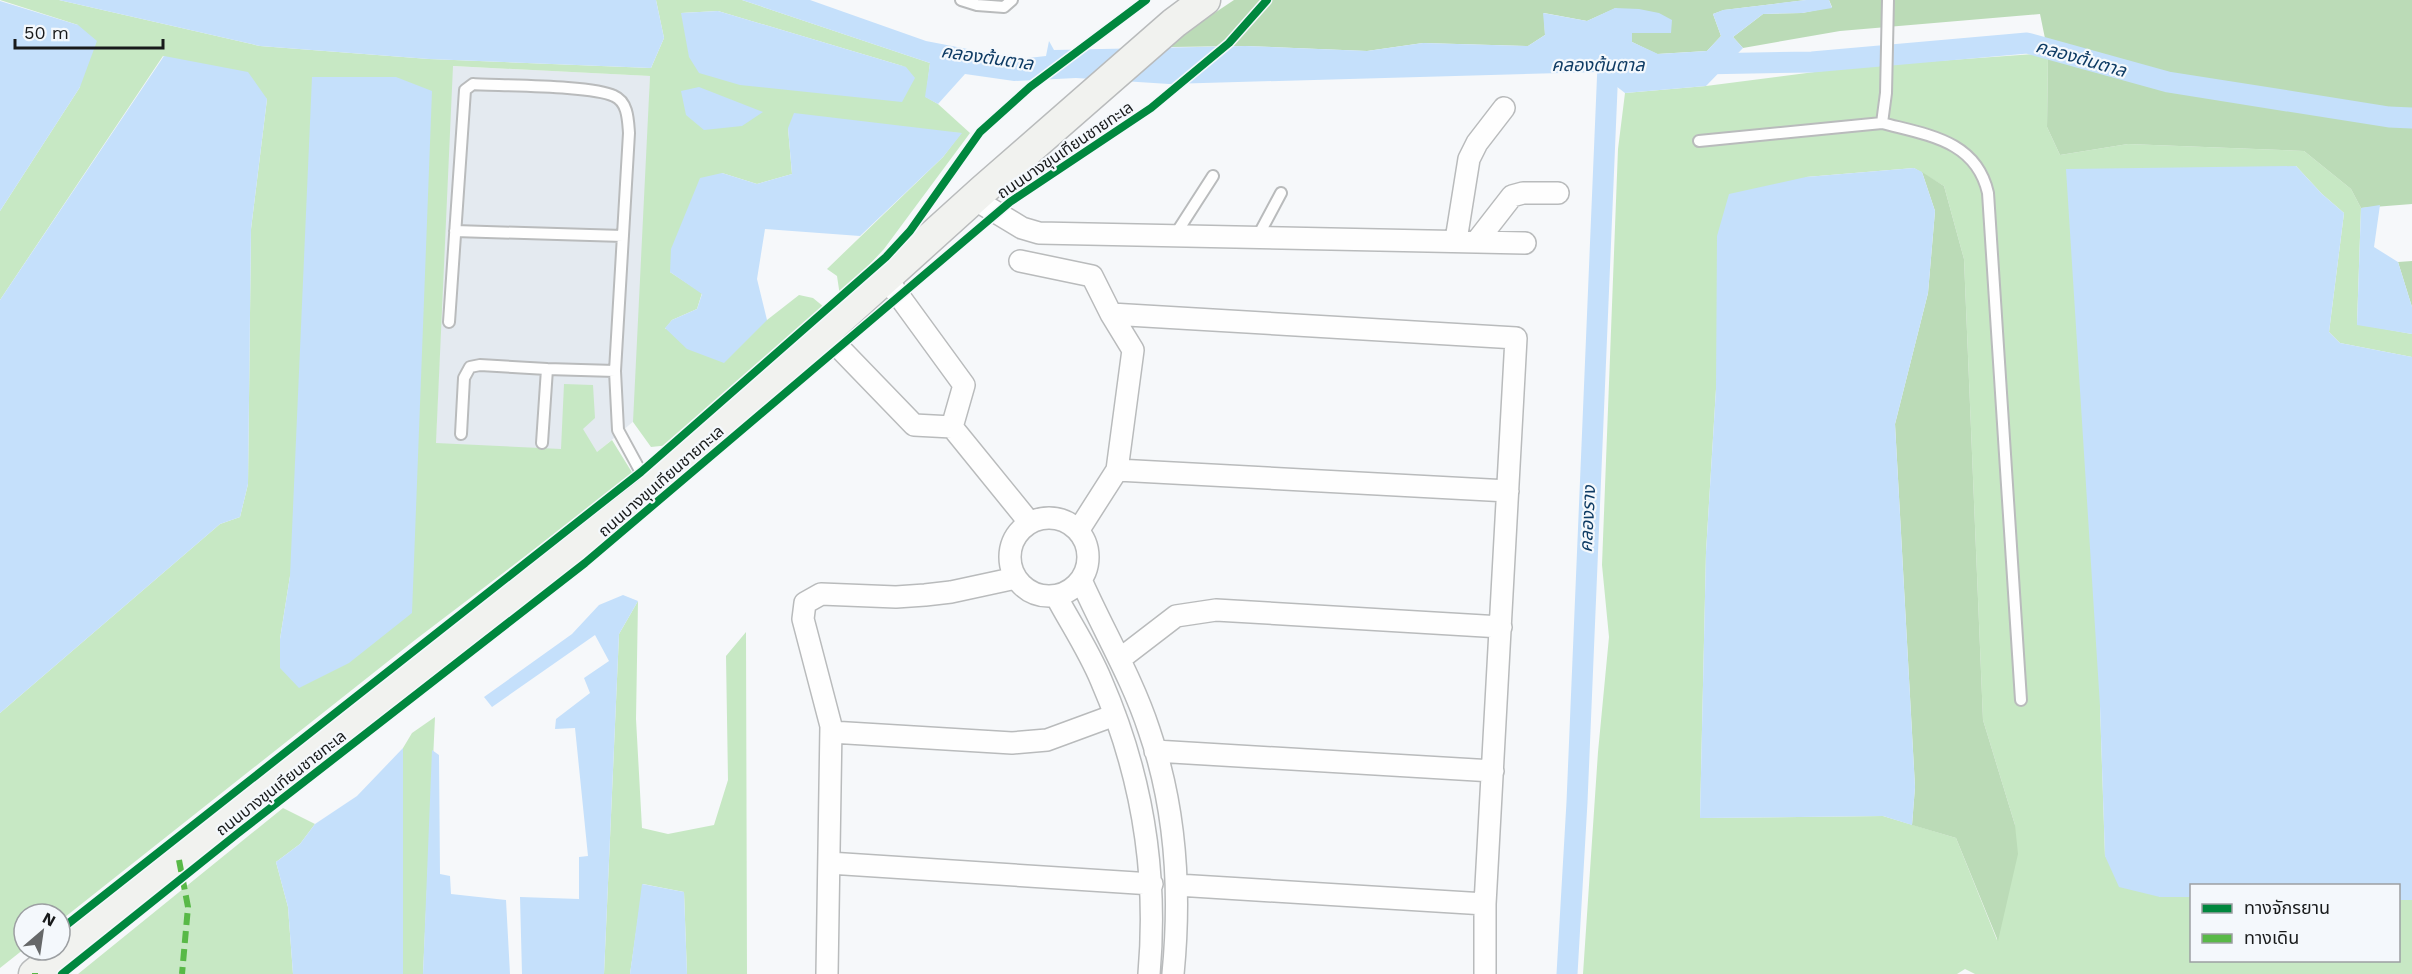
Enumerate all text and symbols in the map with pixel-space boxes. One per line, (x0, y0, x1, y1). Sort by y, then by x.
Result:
scale bar (15, 12, 164, 50)
text: 50 m (24, 22, 69, 43)
water label: คลองต้นตาล (2033, 35, 2129, 81)
water label: คลองต้นตาล (940, 40, 1035, 74)
water label: คลองต้นตาล (1552, 54, 1645, 75)
street label: ถนนบางขุนเทียนชายทะเล (993, 97, 1137, 203)
street label: ถนนบางขุนเทียนชายทะเล (594, 421, 728, 541)
water label: คลองราง (1575, 484, 1599, 553)
street label: ถนนบางขุนเทียนชายทะเล (212, 726, 350, 840)
legend (2190, 884, 2400, 962)
text: ทางจักรยาน (2244, 897, 2330, 918)
north arrow (12, 902, 72, 962)
text: N (39, 908, 59, 931)
text: ทางเดิน (2244, 927, 2299, 948)

